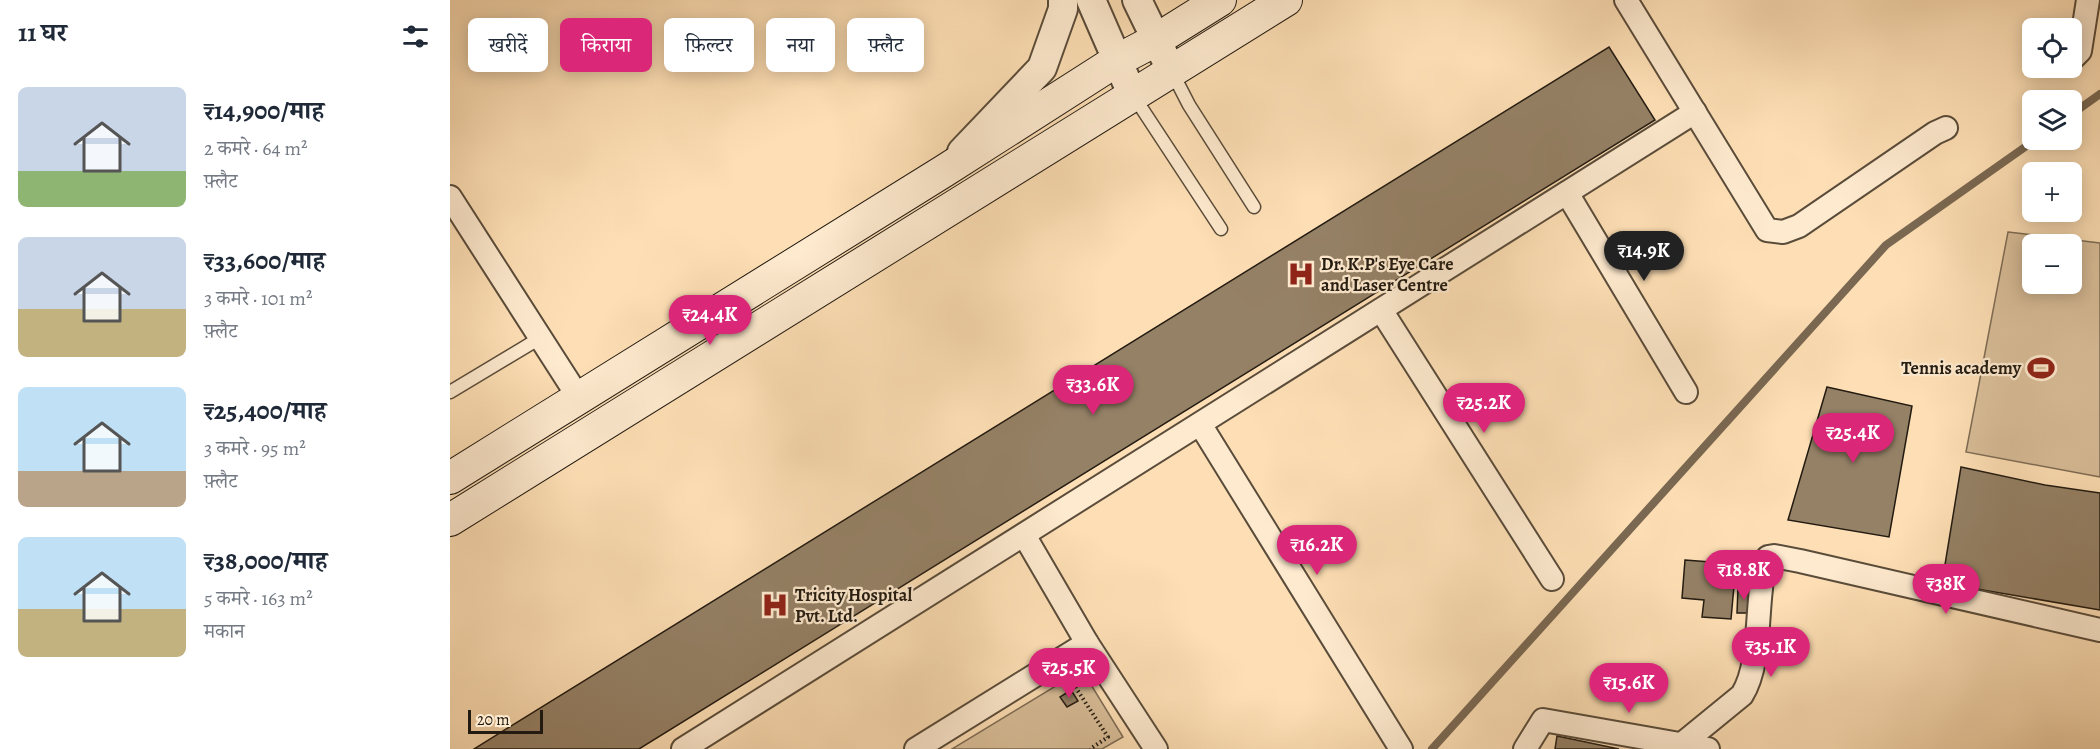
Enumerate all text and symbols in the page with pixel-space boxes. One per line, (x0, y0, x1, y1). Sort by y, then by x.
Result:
text: 11 घर (18, 15, 67, 50)
chip: खरीदें (468, 18, 548, 72)
chip: किराया (560, 18, 652, 72)
chip: फ़िल्टर (664, 18, 754, 72)
chip: नया (766, 18, 835, 72)
chip: फ़्लैट (847, 18, 924, 72)
map controls (2022, 18, 2082, 294)
button: locate (2022, 18, 2082, 78)
icon: filters (399, 20, 432, 53)
button: layers (2022, 90, 2082, 150)
text: ₹14,900/माह (204, 93, 324, 128)
icon: home (66, 111, 138, 183)
text: 2 कमरे · 64 m² (204, 135, 308, 162)
button: + (2022, 162, 2082, 222)
text: फ़्लैट (204, 168, 237, 195)
pin: ₹14.9K (1595, 231, 1693, 282)
button: − (2022, 234, 2082, 294)
text: ₹14.9K (1618, 237, 1670, 264)
text: ₹33,600/माह (204, 243, 325, 278)
place label: Dr. K.P's Eye Care and Laser Centre (1321, 252, 1454, 297)
hospital icon: Dr. K.P's Eye Care and Laser Centre (1286, 259, 1316, 289)
icon: home (66, 261, 138, 333)
text: 3 कमरे · 101 m² (204, 285, 313, 312)
pin: ₹24.4K (661, 295, 759, 346)
text: ₹24.4K (683, 301, 737, 328)
text: फ़्लैट (204, 318, 237, 345)
sports icon: Tennis academy (2026, 353, 2056, 383)
place label: Tennis academy (1901, 356, 2022, 380)
pin: ₹33.6K (1044, 365, 1142, 416)
text: ₹33.6K (1067, 371, 1119, 398)
pin: ₹25.2K (1435, 383, 1533, 434)
text: ₹25.2K (1457, 389, 1511, 416)
text: ₹25,400/माह (204, 393, 326, 428)
icon: home (66, 411, 138, 483)
pin: ₹25.4K (1804, 413, 1902, 464)
text: ₹25.4K (1826, 419, 1880, 446)
text: 3 कमरे · 95 m² (204, 435, 306, 462)
text: फ़्लैट (204, 468, 237, 495)
pin: ₹16.2K (1268, 525, 1366, 576)
text: ₹16.2K (1291, 531, 1343, 558)
text: ₹38,000/माह (204, 543, 327, 578)
pin: ₹18.8K (1695, 550, 1793, 601)
text: ₹18.8K (1718, 556, 1770, 583)
icon: home (66, 561, 138, 633)
pin: ₹38K (1910, 564, 1982, 615)
text: ₹38K (1927, 570, 1965, 597)
place label: Tricity Hospital Pvt. Ltd. (795, 583, 912, 628)
text: 5 कमरे · 163 m² (204, 585, 313, 612)
hospital icon: Tricity Hospital Pvt. Ltd. (760, 590, 790, 620)
text: मकान (204, 618, 245, 645)
pin: ₹35.1K (1722, 627, 1820, 678)
text: ₹35.1K (1746, 633, 1796, 660)
pin: ₹25.5K (1020, 648, 1118, 699)
text: ₹25.5K (1043, 654, 1095, 681)
pin: ₹15.6K (1580, 663, 1678, 714)
text: ₹15.6K (1603, 669, 1655, 696)
scale bar (468, 707, 543, 734)
text: 20 m (477, 709, 510, 731)

